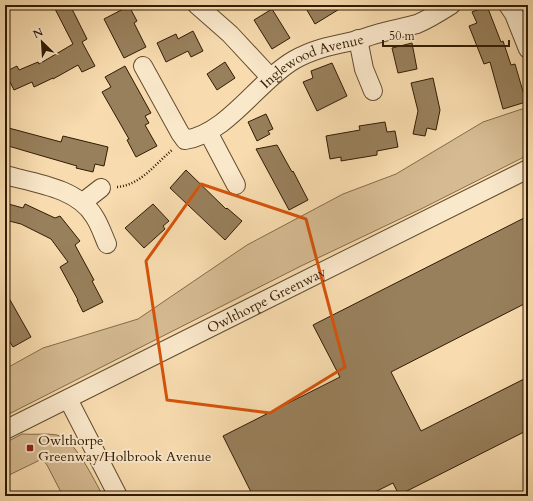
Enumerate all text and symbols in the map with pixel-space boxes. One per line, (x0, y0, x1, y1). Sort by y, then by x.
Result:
north arrow (22, 22, 62, 62)
scale bar (383, 22, 509, 48)
text: N (30, 24, 46, 42)
text: 50 m (389, 28, 416, 44)
street label: Inglewood Avenue (256, 29, 366, 92)
street label: Owlthorpe Greenway (203, 262, 330, 337)
place label: Owlthorpe Greenway/Holbrook Avenue (38, 431, 211, 466)
marker: Owlthorpe Greenway/Holbrook Avenue (25, 443, 35, 453)

